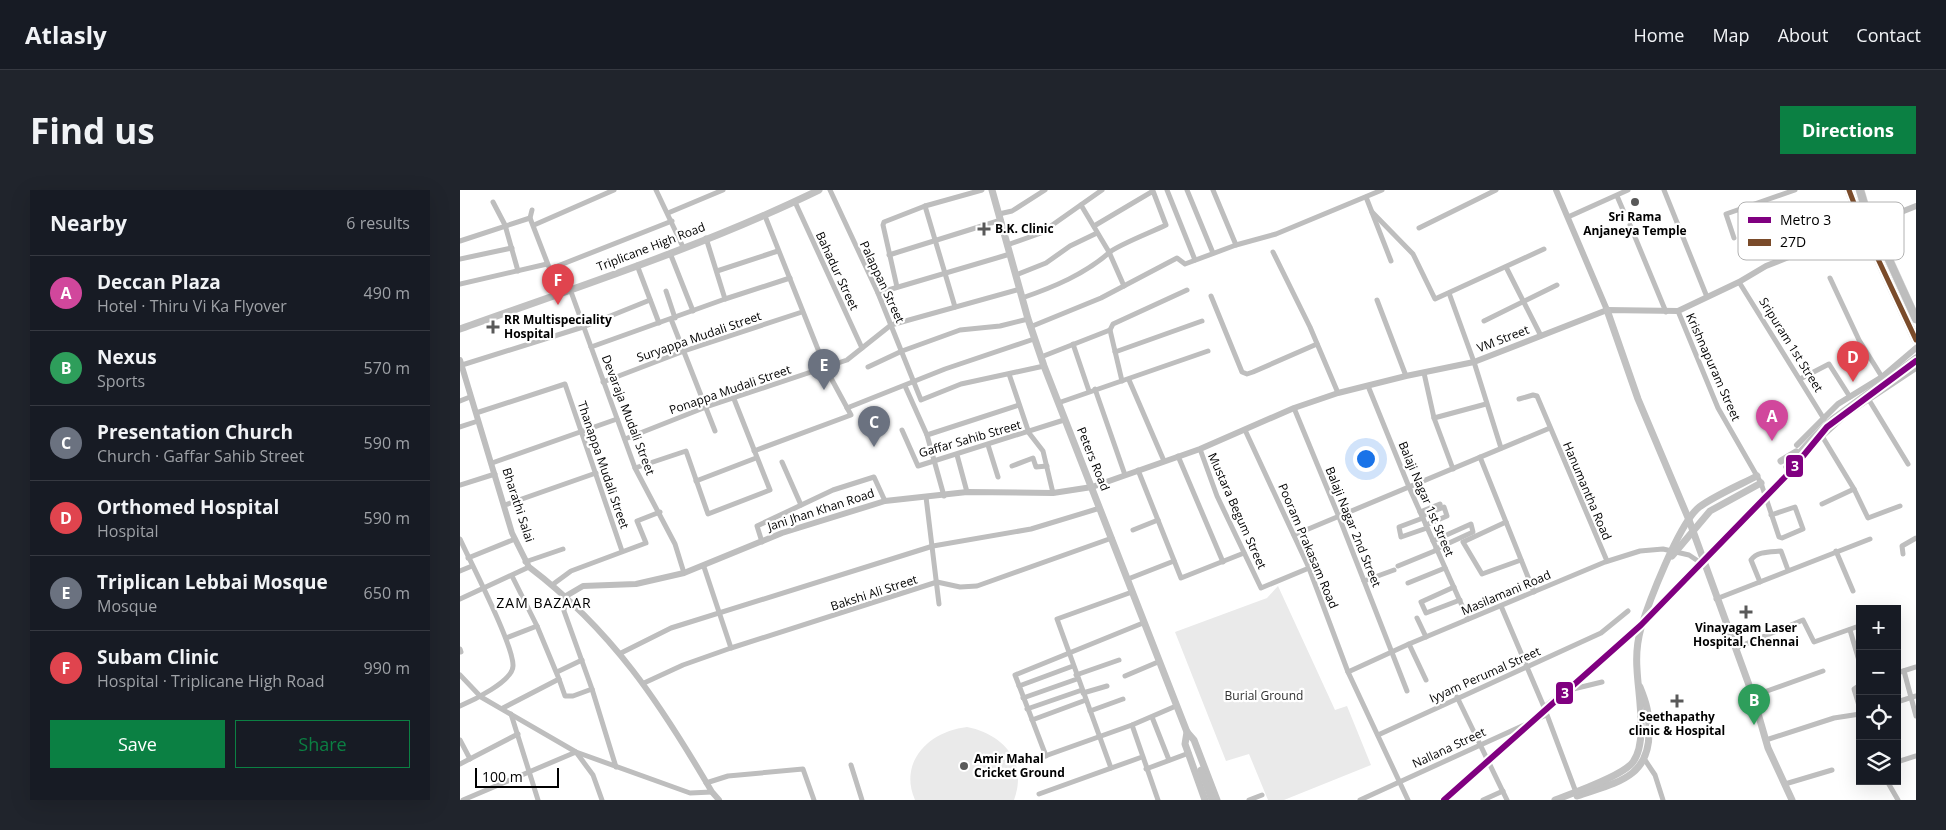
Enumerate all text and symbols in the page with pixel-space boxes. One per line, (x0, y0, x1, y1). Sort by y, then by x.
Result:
text: Atlasly (25, 18, 107, 51)
text: Home (1634, 23, 1684, 47)
text: Map (1712, 23, 1750, 47)
text: About (1778, 23, 1828, 47)
text: Contact (1856, 23, 1921, 47)
button: Directions (1780, 106, 1916, 154)
text: Find us (30, 107, 155, 154)
marker: Sri Rama Anjaneya Temple (1629, 196, 1641, 208)
legend (1738, 202, 1904, 260)
place label: Sri Rama Anjaneya Temple (1583, 208, 1687, 239)
text: Nearby (50, 209, 127, 237)
text: Metro 3 (1780, 210, 1831, 229)
text: 6 results (346, 212, 410, 234)
street label: Triplicane High Road (594, 218, 708, 275)
place label: B.K. Clinic (995, 220, 1054, 237)
marker: B.K. Clinic (977, 222, 991, 236)
street label: Bahadur Street (812, 229, 863, 313)
text: 27D (1780, 232, 1806, 251)
street label: Palappan Street (856, 238, 909, 326)
pin: F (542, 264, 574, 305)
text: Deccan Plaza (97, 269, 221, 295)
text: A (60, 282, 72, 304)
text: 490 m (364, 282, 410, 304)
street label: Sripuram 1st Street (1755, 294, 1827, 395)
text: Hotel · Thiru Vi Ka Flyover (97, 295, 287, 317)
street label: Suryappa Mudali Street (634, 307, 763, 366)
street label: Krishnapuram Street (1682, 310, 1745, 423)
place label: RR Multispeciality Hospital (504, 311, 612, 342)
marker: RR Multispeciality Hospital (486, 320, 500, 334)
street label: VM Street (1474, 321, 1531, 356)
pin: D (1837, 341, 1869, 382)
text: Nexus (97, 344, 157, 370)
pin: E (808, 349, 840, 390)
street label: Devaraja Mudali Street (598, 352, 659, 477)
text: B (61, 357, 71, 379)
text: 570 m (364, 357, 410, 379)
street label: Ponappa Mudali Street (667, 361, 793, 418)
text: Sports (97, 370, 145, 392)
street label: Thanappa Mudali Street (574, 399, 633, 531)
pin: A (1756, 400, 1788, 441)
pin: C (858, 406, 890, 447)
street label: Gaffar Sahib Street (917, 416, 1023, 461)
text: Presentation Church (97, 419, 293, 445)
street label: Peters Road (1073, 424, 1114, 493)
text: C (61, 432, 71, 454)
text: 590 m (364, 432, 410, 454)
street label: Balaji Nagar 1st Street (1394, 439, 1458, 559)
street label: Hanumantha Road (1559, 439, 1616, 543)
text: Church · Gaffar Sahib Street (97, 445, 304, 467)
your location (1353, 446, 1379, 472)
street label: Mustara Begum Street (1204, 450, 1271, 572)
line badge: 3 (1785, 454, 1804, 478)
text: 3 (1791, 456, 1799, 475)
street label: Balaji Nagar 2nd Street (1322, 464, 1385, 590)
street label: Bharathi Salai (498, 466, 538, 544)
street label: Pooram Prakasam Road (1274, 481, 1343, 611)
street label: Jani Jhan Khan Road (764, 484, 877, 535)
text: Orthomed Hospital (97, 494, 279, 520)
text: D (60, 507, 72, 529)
text: 590 m (364, 507, 410, 529)
text: Hospital (97, 520, 159, 542)
street label: Masilamani Road (1458, 566, 1553, 619)
text: Triplican Lebbai Mosque (97, 569, 328, 595)
street label: Bakshi Ali Street (828, 570, 919, 615)
text: E (62, 582, 70, 604)
text: 650 m (364, 582, 410, 604)
district label: ZAM BAZAAR (496, 593, 592, 612)
text: Mosque (97, 595, 157, 617)
marker: Vinayagam Laser Hospital, Chennai (1739, 605, 1753, 619)
map controls (1856, 605, 1901, 785)
button: + (1856, 605, 1901, 650)
place label: Vinayagam Laser Hospital, Chennai (1693, 619, 1799, 650)
street label: Iyyam Perumal Street (1427, 642, 1543, 707)
text: Subam Clinic (97, 644, 219, 670)
button: − (1856, 650, 1901, 695)
text: F (62, 657, 70, 679)
text: 990 m (364, 657, 410, 679)
text: Hospital · Triplicane High Road (97, 670, 324, 692)
line badge: 3 (1555, 681, 1574, 705)
text: 3 (1561, 683, 1569, 702)
pin: B (1738, 684, 1770, 725)
park label: Burial Ground (1225, 687, 1303, 704)
marker: Seethapathy clinic & Hospital (1670, 694, 1684, 708)
button: locate (1856, 695, 1901, 740)
place label: Seethapathy clinic & Hospital (1629, 708, 1725, 739)
button: Save (50, 720, 225, 768)
button: Share (235, 720, 410, 768)
street label: Nallana Street (1409, 723, 1488, 772)
button: layers (1856, 740, 1901, 785)
place label: Amir Mahal Cricket Ground (974, 750, 1065, 781)
marker: Amir Mahal Cricket Ground (958, 760, 970, 772)
scale bar (475, 765, 559, 788)
text: 100 m (482, 767, 523, 786)

